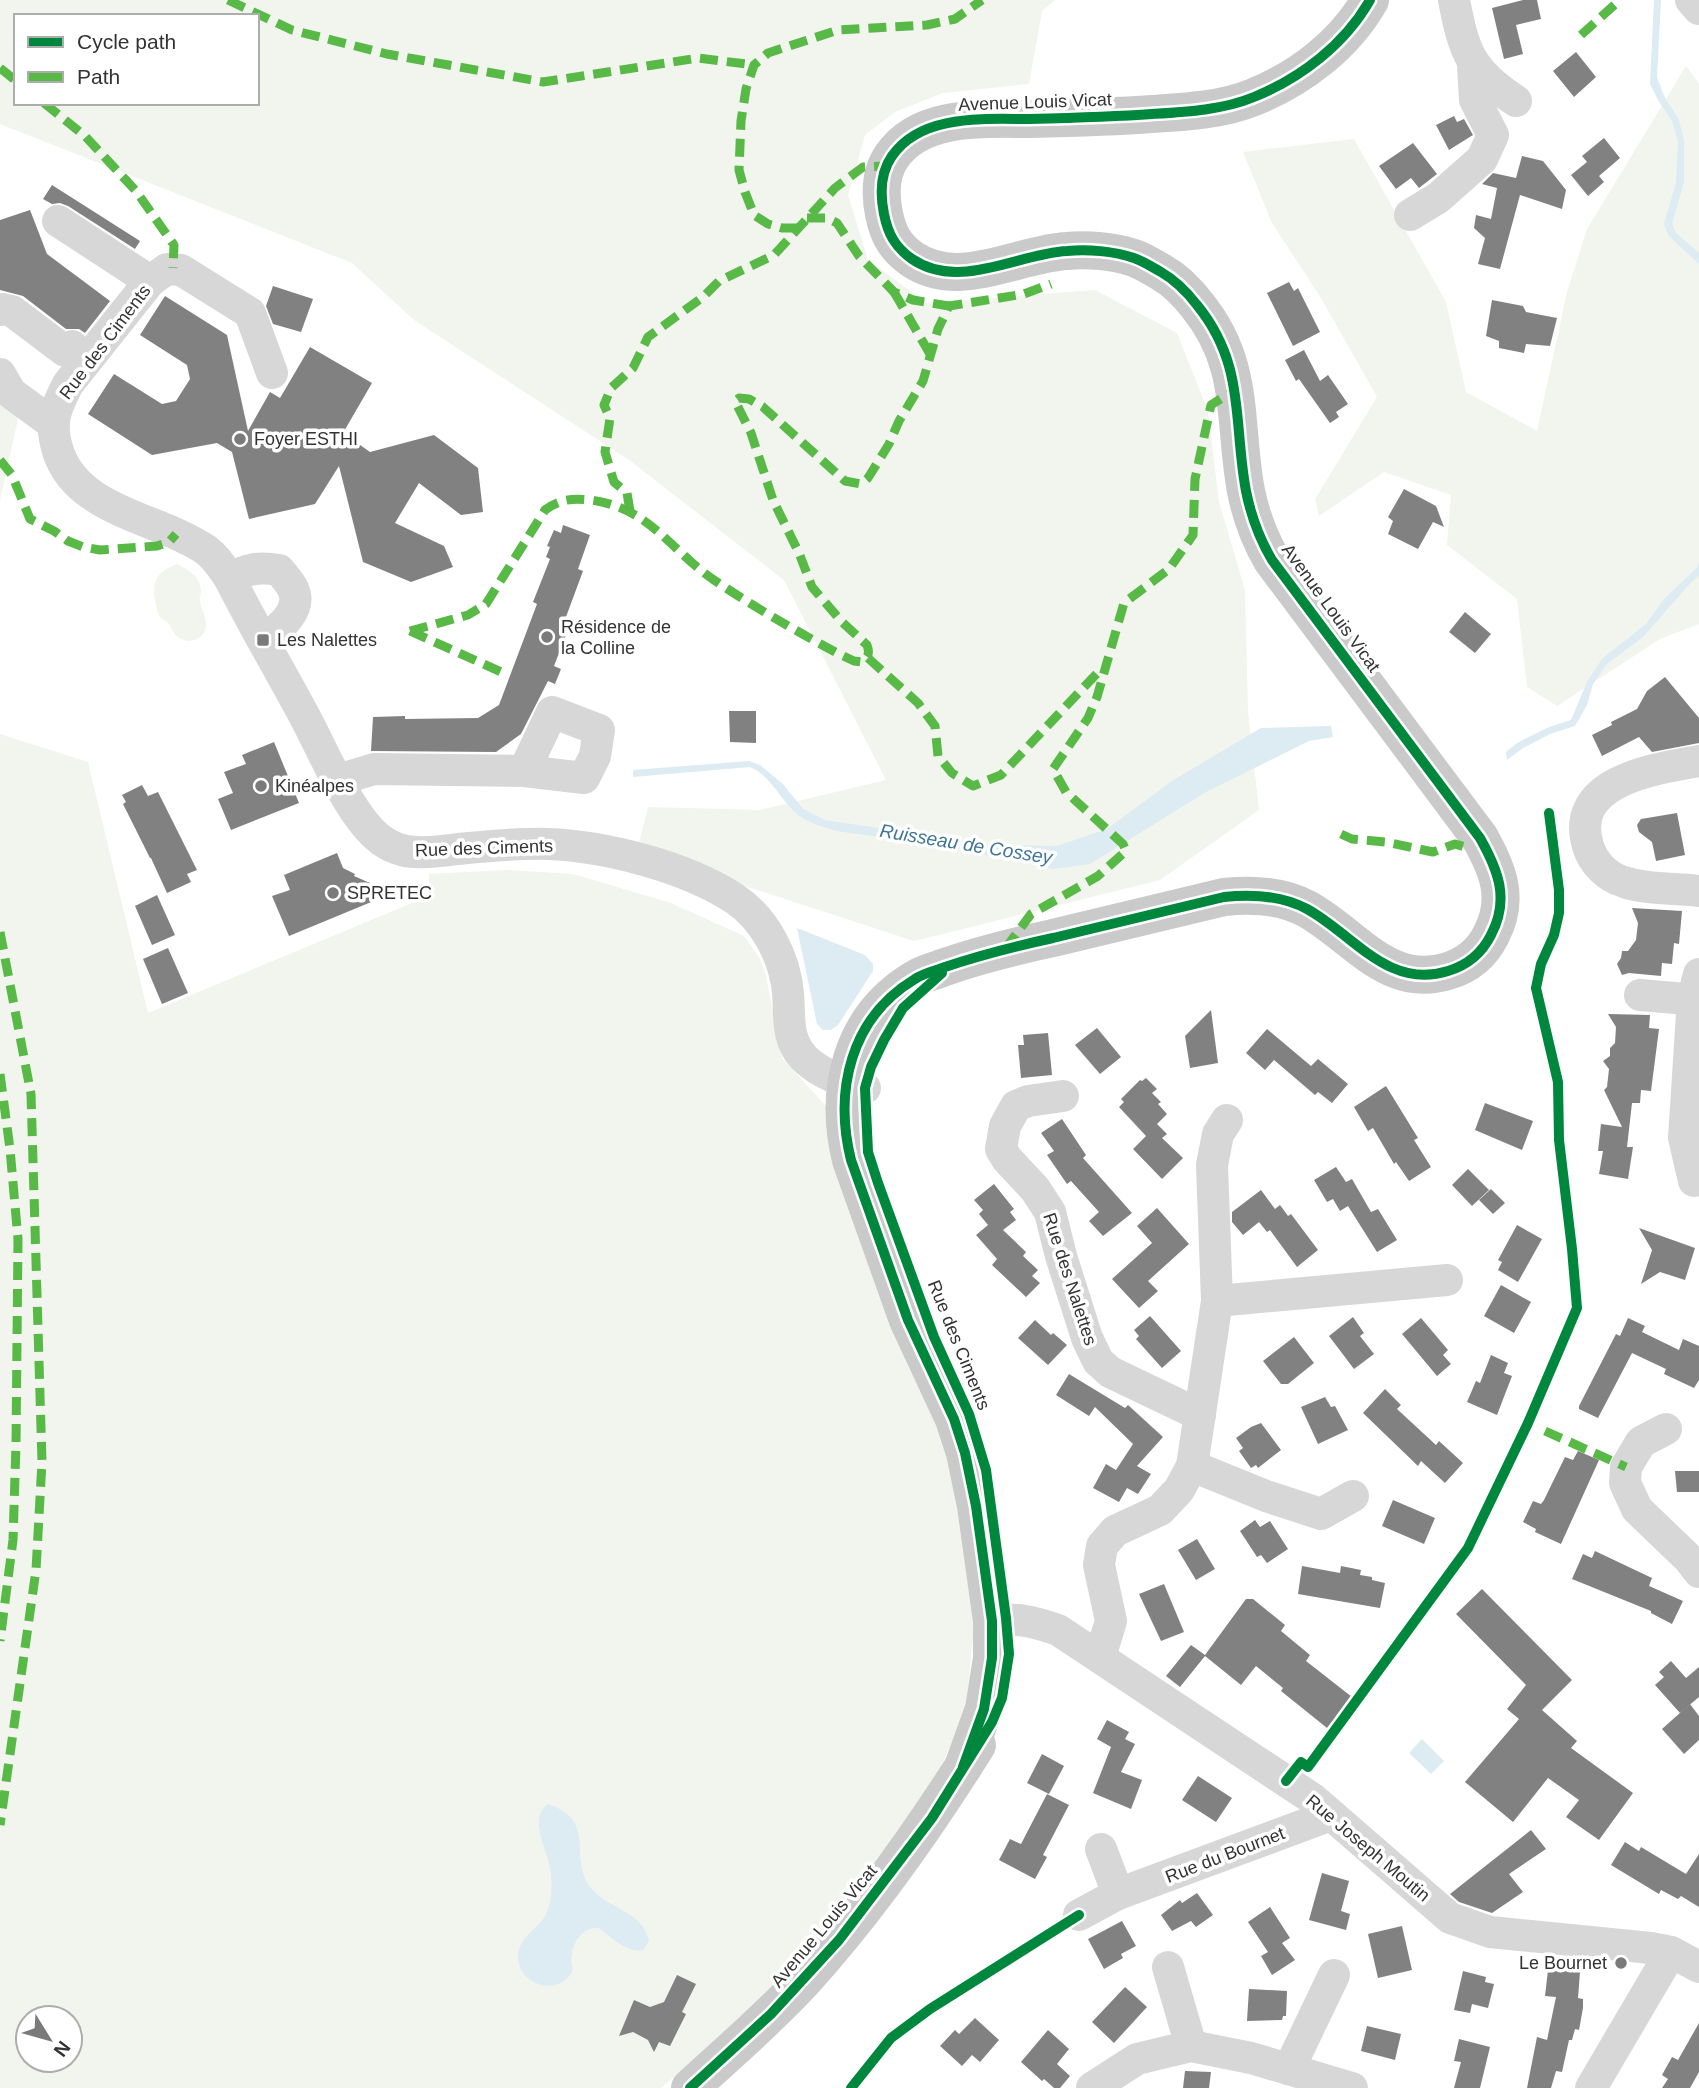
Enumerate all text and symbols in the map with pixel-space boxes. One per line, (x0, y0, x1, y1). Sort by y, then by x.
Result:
legend (14, 14, 259, 105)
text: Cycle path (77, 30, 176, 53)
text: Path (77, 65, 120, 88)
street label: Avenue Louis Vicat (958, 89, 1112, 115)
street label: Rue des Ciments (55, 281, 155, 403)
place label: Foyer ESTHI (254, 429, 358, 449)
marker: Foyer ESTHI (232, 431, 248, 447)
street label: Avenue Louis Vicat (1278, 540, 1384, 676)
place label: Résidence de la Colline (561, 617, 671, 658)
marker: Résidence de la Colline (539, 629, 555, 645)
place label: Les Nalettes (277, 630, 377, 650)
marker: Les Nalettes (255, 632, 271, 648)
place label: Kinéalpes (275, 776, 354, 796)
marker: Kinéalpes (253, 778, 269, 794)
water label: Ruisseau de Cossey (878, 820, 1055, 868)
street label: Rue des Ciments (415, 836, 553, 860)
place label: SPRETEC (347, 883, 432, 903)
marker: SPRETEC (325, 885, 341, 901)
street label: Rue des Nalettes (1039, 1210, 1101, 1348)
street label: Rue des Ciments (924, 1277, 994, 1413)
street label: Rue Joseph Moutin (1302, 1790, 1434, 1906)
street label: Rue du Bournet (1163, 1823, 1287, 1887)
street label: Avenue Louis Vicat (767, 1861, 881, 1991)
place label: Le Bournet (1519, 1953, 1607, 1973)
marker: Le Bournet (1613, 1955, 1629, 1971)
north arrow (14, 2004, 84, 2074)
text: N (50, 2037, 75, 2061)

